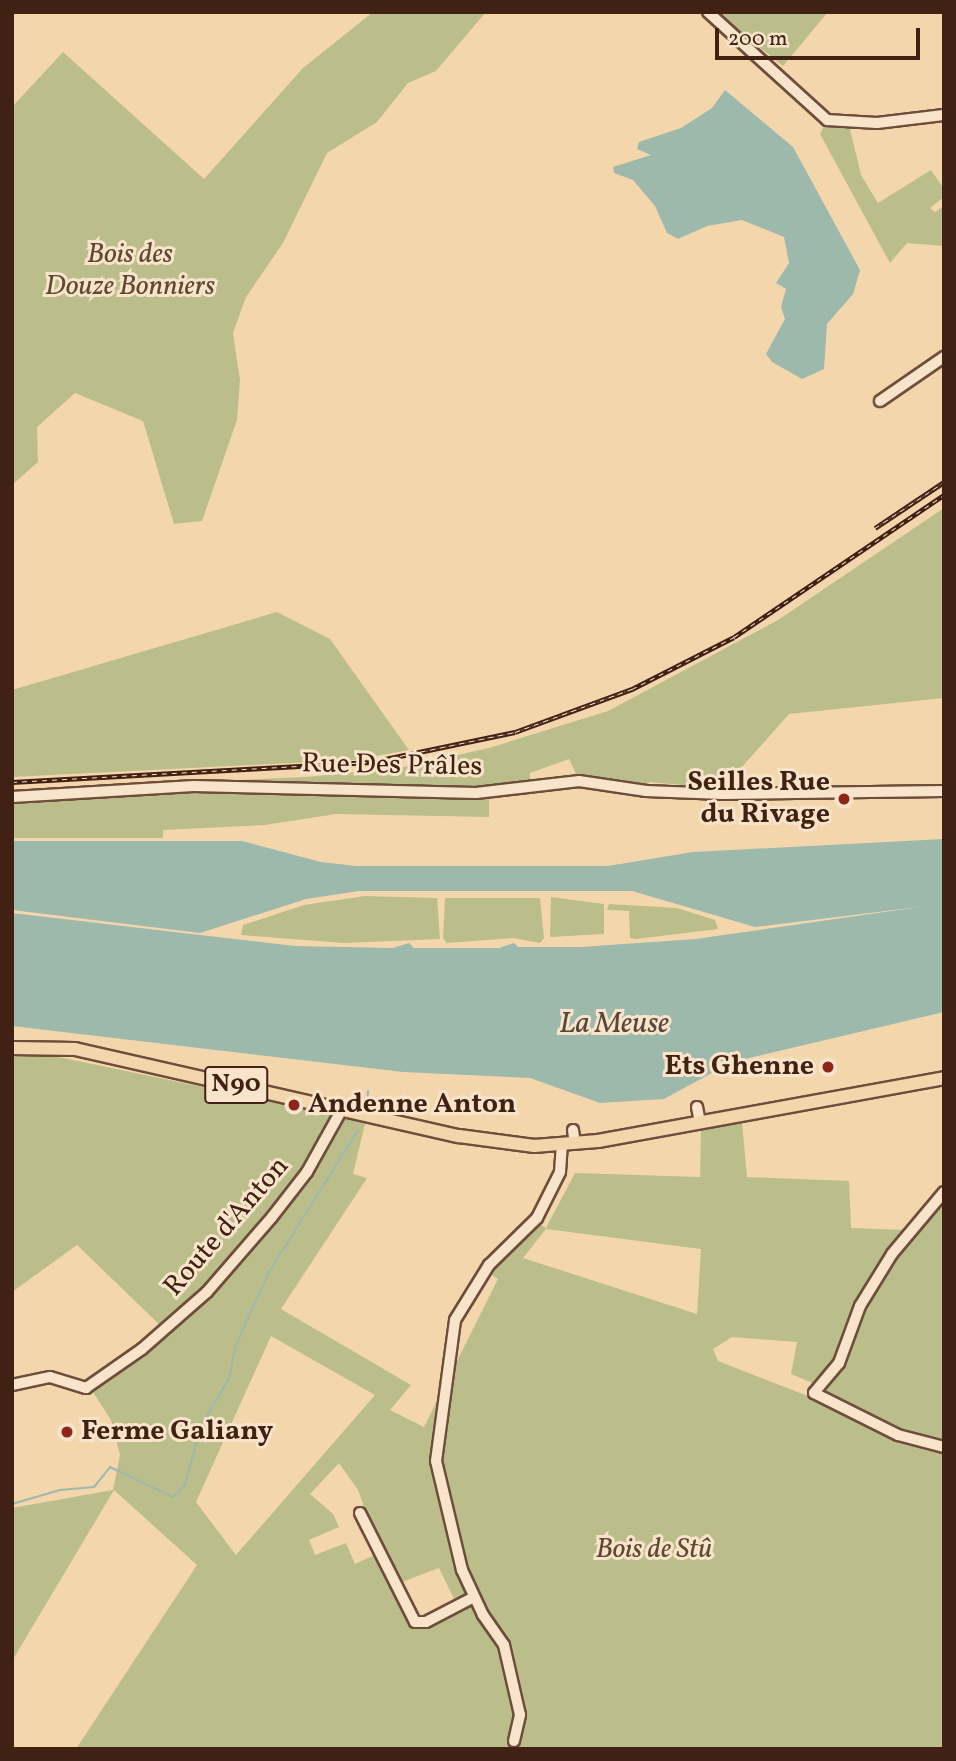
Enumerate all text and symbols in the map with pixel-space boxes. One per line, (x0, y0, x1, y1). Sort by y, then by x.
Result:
scale bar (718, 14, 923, 58)
text: 200 m (728, 25, 788, 54)
park label: Bois des Douze Bonniers (45, 238, 215, 304)
street label: Rue Des Prâles (301, 748, 483, 784)
place label: Seilles Rue du Rivage (687, 766, 830, 832)
marker: Seilles Rue du Rivage (836, 791, 852, 807)
water label: La Meuse (559, 1006, 669, 1042)
place label: Ets Ghenne (665, 1050, 814, 1084)
marker: Ets Ghenne (820, 1059, 836, 1075)
road number: N90 (203, 1062, 269, 1108)
place label: Andenne Anton (308, 1088, 516, 1122)
marker: Andenne Anton (286, 1097, 302, 1113)
street label: Route d'Anton (157, 1150, 297, 1304)
place label: Ferme Galiany (81, 1415, 273, 1449)
marker: Ferme Galiany (59, 1424, 75, 1440)
park label: Bois de Stû (596, 1533, 712, 1567)

